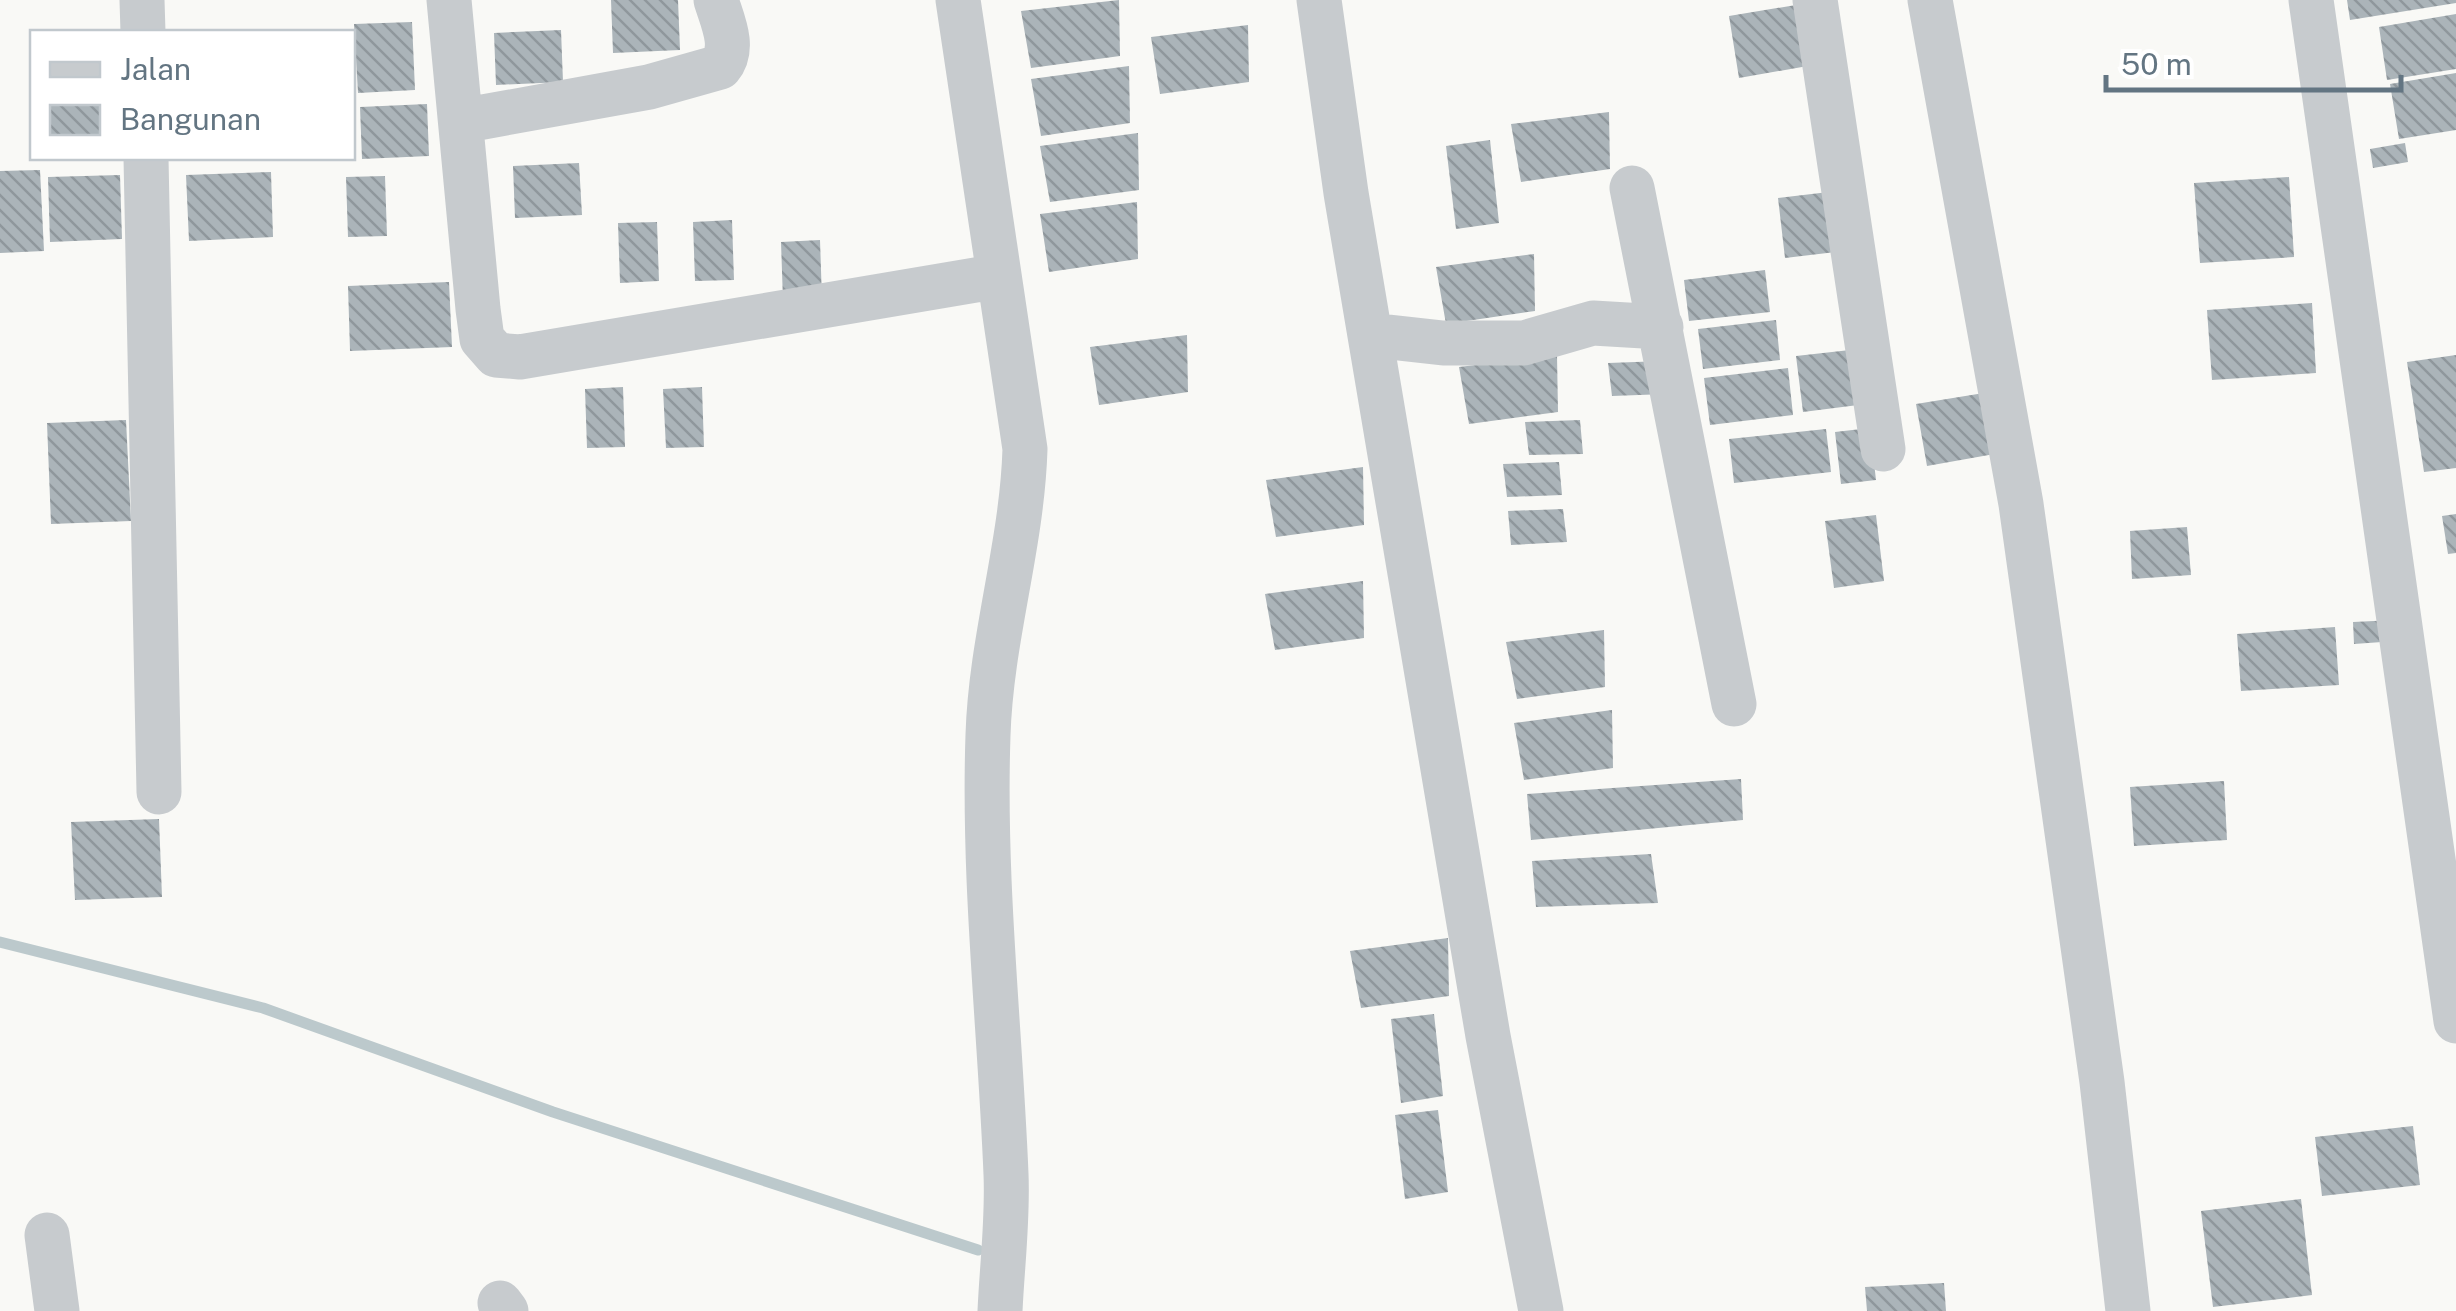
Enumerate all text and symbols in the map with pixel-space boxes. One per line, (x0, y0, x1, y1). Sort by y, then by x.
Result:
legend (30, 30, 355, 160)
scale bar (2106, 30, 2401, 92)
text: 50 m (2121, 46, 2192, 82)
text: Jalan (120, 51, 191, 87)
text: Bangunan (120, 101, 261, 137)

